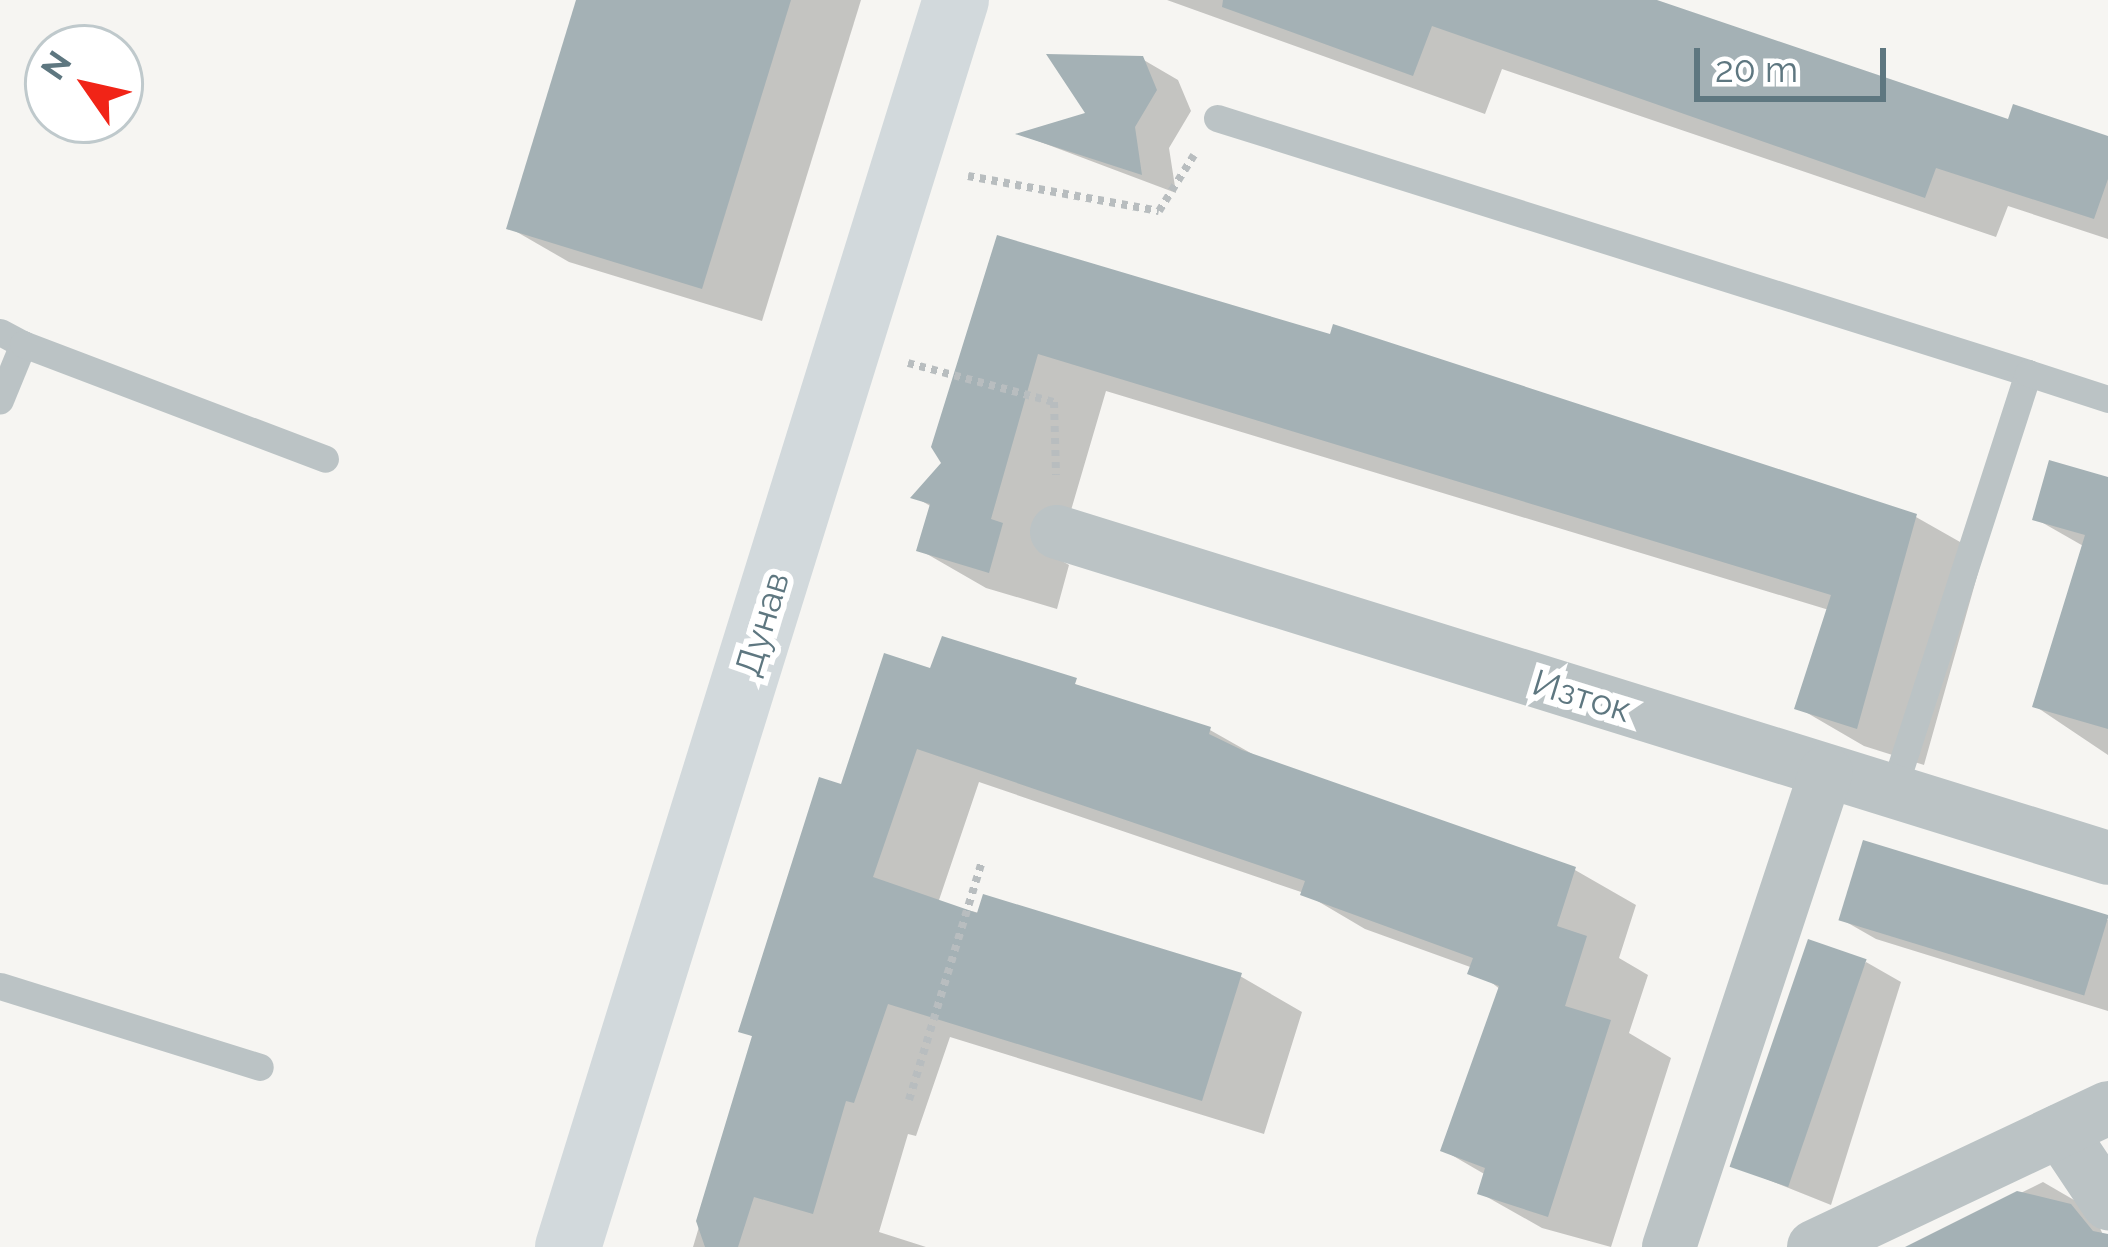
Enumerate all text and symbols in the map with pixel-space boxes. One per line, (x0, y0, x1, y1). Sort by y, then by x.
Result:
north arrow (24, 24, 144, 144)
scale bar (1700, 24, 1892, 98)
text: N (33, 44, 79, 87)
text: 20 m (1715, 48, 1798, 90)
street label: Дунав (726, 567, 798, 681)
street label: Изток (1527, 661, 1637, 731)

